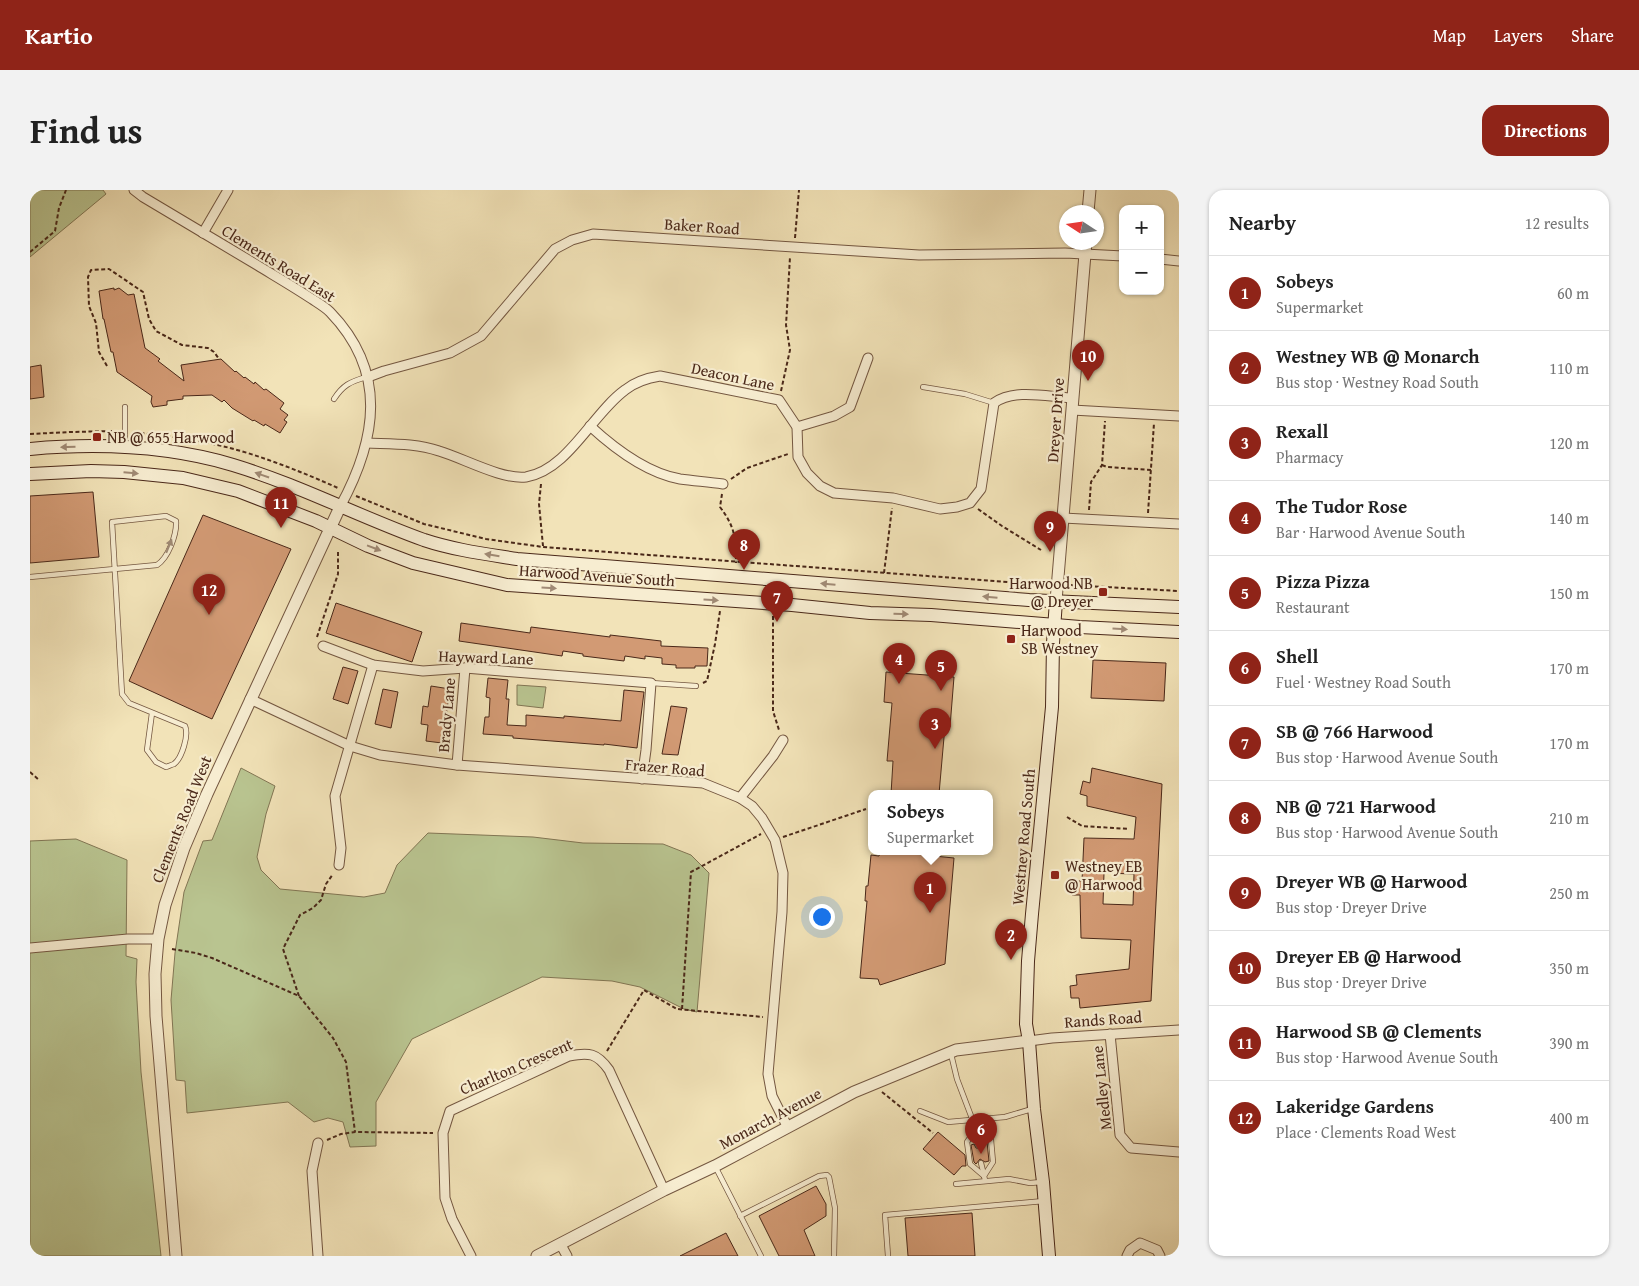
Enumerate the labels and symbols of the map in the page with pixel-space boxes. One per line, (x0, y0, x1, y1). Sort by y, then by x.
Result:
north arrow (1059, 205, 1104, 250)
street label: Baker Road (663, 211, 741, 241)
street label: Clements Road East (217, 218, 341, 308)
pin: 10 (1072, 340, 1104, 381)
street label: Deacon Lane (689, 355, 777, 397)
street label: Dreyer Drive (1040, 377, 1070, 463)
place label: NB @ 655 Harwood (107, 425, 235, 449)
marker: NB @ 655 Harwood (91, 431, 103, 443)
one-way arrow (60, 443, 76, 451)
one-way arrow (123, 469, 139, 477)
one-way arrow (255, 471, 270, 479)
pin: 11 (265, 487, 297, 528)
pin: 9 (1034, 511, 1066, 552)
pin: 8 (728, 529, 760, 570)
one-way arrow (166, 539, 174, 553)
one-way arrow (367, 545, 381, 553)
one-way arrow (484, 551, 500, 559)
street label: Harwood Avenue South (518, 558, 676, 592)
place label: Harwood NB @ Dreyer (1009, 571, 1093, 613)
pin: 12 (193, 574, 225, 615)
one-way arrow (820, 579, 836, 587)
pin: 7 (761, 581, 793, 622)
one-way arrow (541, 584, 557, 592)
marker: Harwood NB @ Dreyer (1097, 586, 1109, 598)
one-way arrow (982, 592, 998, 600)
one-way arrow (703, 596, 719, 604)
one-way arrow (893, 611, 909, 619)
place label: Harwood SB Westney (1021, 618, 1098, 660)
one-way arrow (1112, 625, 1128, 633)
marker: Harwood SB Westney (1005, 633, 1017, 645)
street label: Hayward Lane (438, 643, 534, 671)
pin: 4 (883, 643, 915, 684)
pin: 5 (925, 650, 957, 691)
street label: Brady Lane (431, 677, 461, 753)
pin: 3 (919, 708, 951, 749)
street label: Clements Road West (145, 751, 218, 886)
street label: Frazer Road (624, 752, 706, 782)
street label: Westney Road South (1005, 768, 1041, 906)
place label: Westney EB @ Harwood (1065, 854, 1143, 896)
marker: Westney EB @ Harwood (1049, 869, 1061, 881)
pin: 1 (914, 872, 946, 913)
your location (809, 904, 835, 930)
pin: 2 (995, 919, 1027, 960)
street label: Rands Road (1063, 1004, 1143, 1034)
street label: Charlton Crescent (456, 1031, 577, 1101)
street label: Medley Lane (1085, 1045, 1117, 1131)
street label: Monarch Avenue (715, 1081, 825, 1155)
pin: 6 (965, 1113, 997, 1154)

